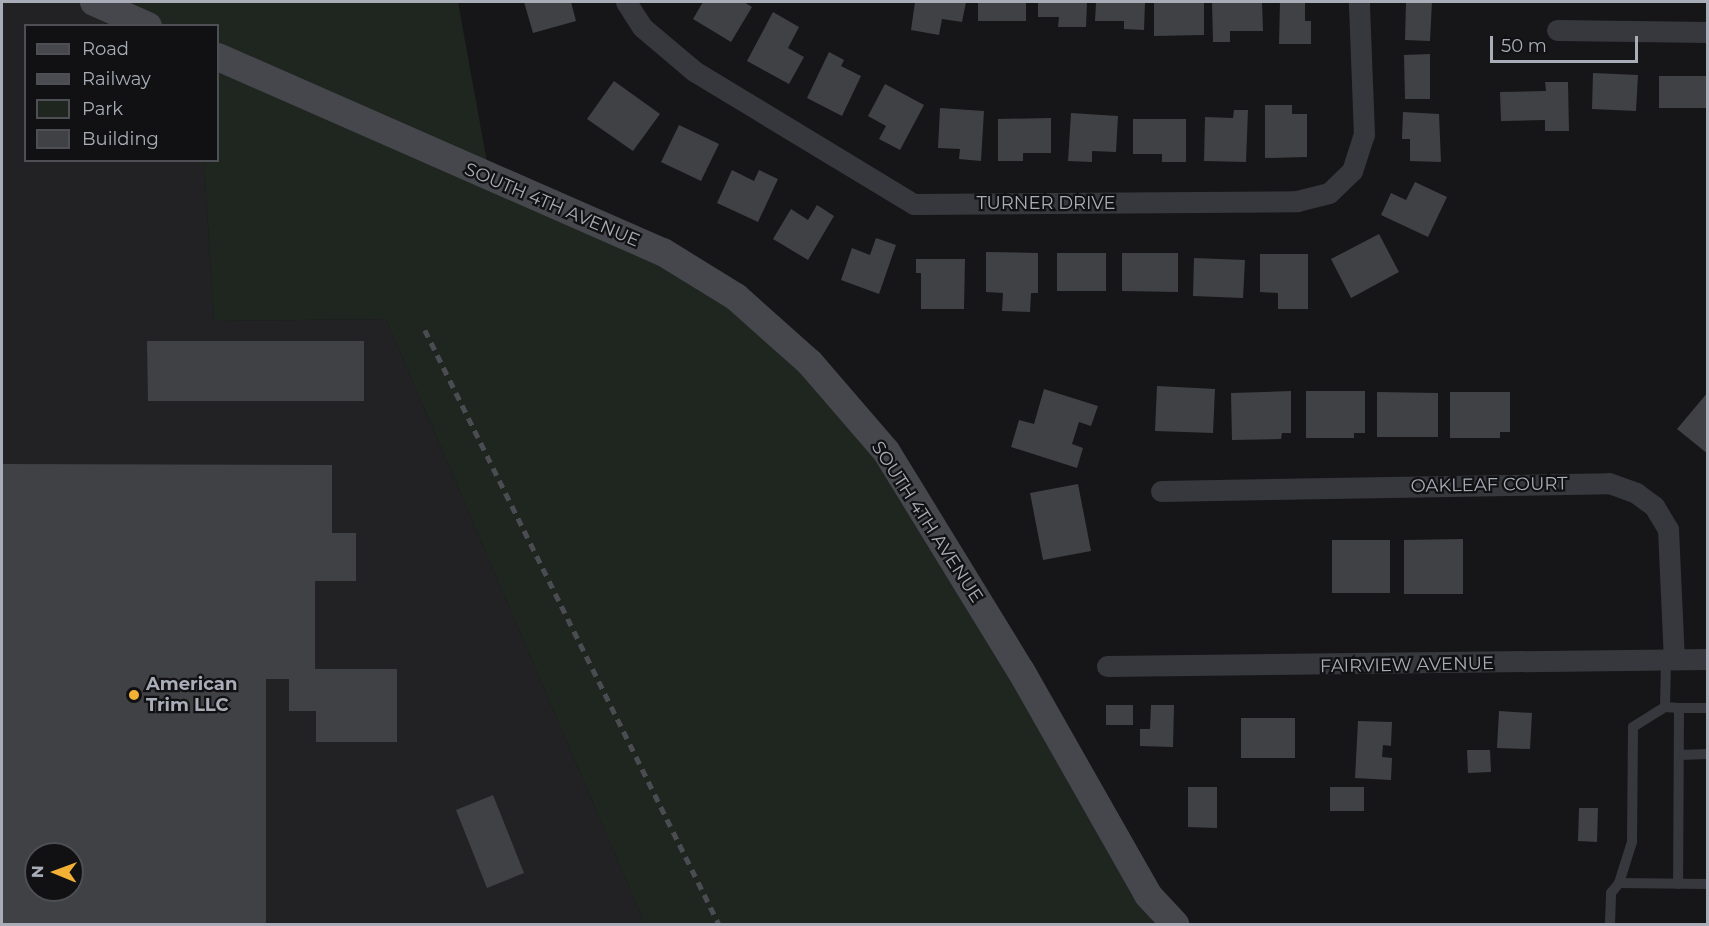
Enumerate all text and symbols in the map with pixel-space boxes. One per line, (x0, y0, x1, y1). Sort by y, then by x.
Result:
legend (24, 24, 219, 162)
scale bar (1493, 24, 1642, 62)
text: 50 m (1501, 35, 1547, 57)
text: Road (82, 38, 129, 60)
text: Railway (82, 68, 151, 90)
text: Park (82, 98, 123, 120)
text: Building (82, 128, 159, 150)
street label: SOUTH 4TH AVENUE (461, 158, 643, 252)
street label: TURNER DRIVE (976, 192, 1116, 214)
street label: SOUTH 4TH AVENUE (867, 437, 987, 607)
street label: OAKLEAF COURT (1410, 473, 1568, 497)
street label: FAIRVIEW AVENUE (1320, 653, 1494, 677)
place label: American Trim LLC (146, 674, 237, 716)
marker: American Trim LLC (127, 688, 141, 702)
north arrow (24, 842, 84, 902)
text: N (28, 865, 47, 878)

